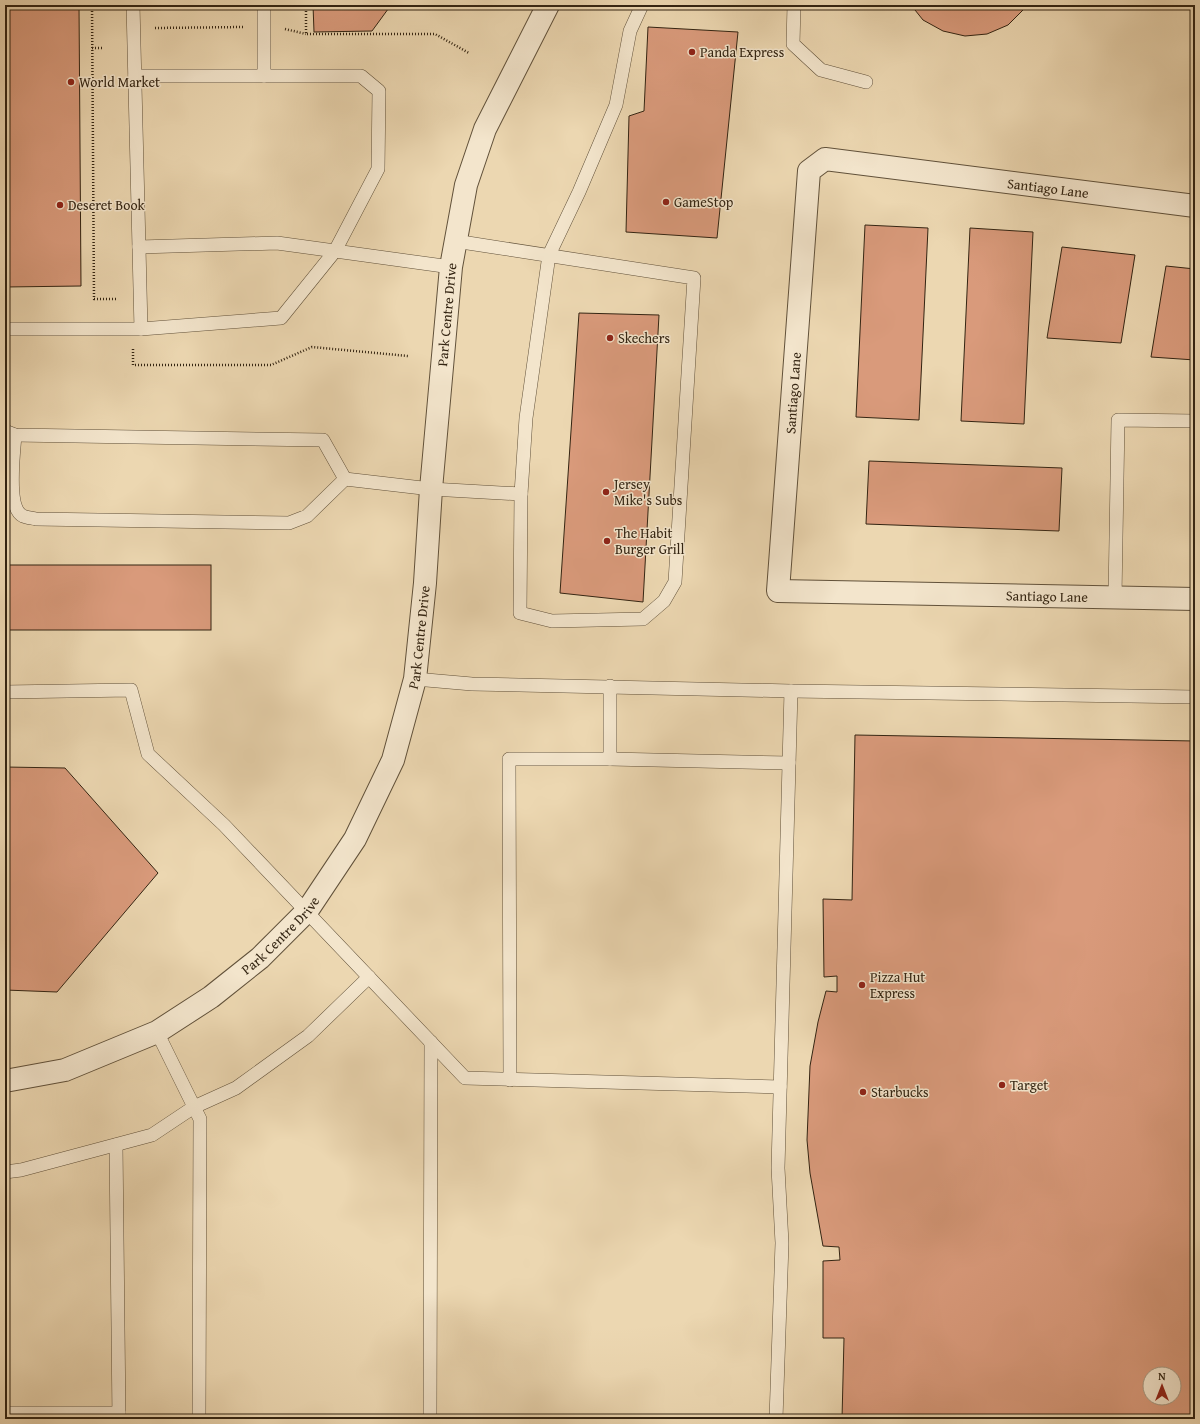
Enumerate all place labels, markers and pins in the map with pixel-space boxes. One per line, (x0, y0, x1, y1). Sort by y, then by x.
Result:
place label: Panda Express (700, 42, 784, 62)
marker: Panda Express (687, 47, 697, 57)
place label: World Market (79, 72, 160, 92)
marker: World Market (66, 77, 76, 87)
place label: GameStop (674, 192, 734, 212)
place label: Deseret Book (68, 195, 146, 215)
marker: GameStop (661, 197, 671, 207)
marker: Deseret Book (55, 200, 65, 210)
place label: Skechers (618, 328, 670, 348)
marker: Skechers (605, 333, 615, 343)
place label: Jersey Mike's Subs (612, 474, 682, 510)
marker: Jersey Mike's Subs (601, 487, 611, 497)
place label: The Habit Burger Grill (615, 523, 685, 559)
marker: The Habit Burger Grill (602, 536, 612, 546)
place label: Pizza Hut Express (870, 967, 925, 1003)
marker: Pizza Hut Express (857, 980, 867, 990)
place label: Target (1010, 1075, 1048, 1095)
marker: Target (997, 1080, 1007, 1090)
place label: Starbucks (871, 1082, 929, 1102)
marker: Starbucks (858, 1087, 868, 1097)

